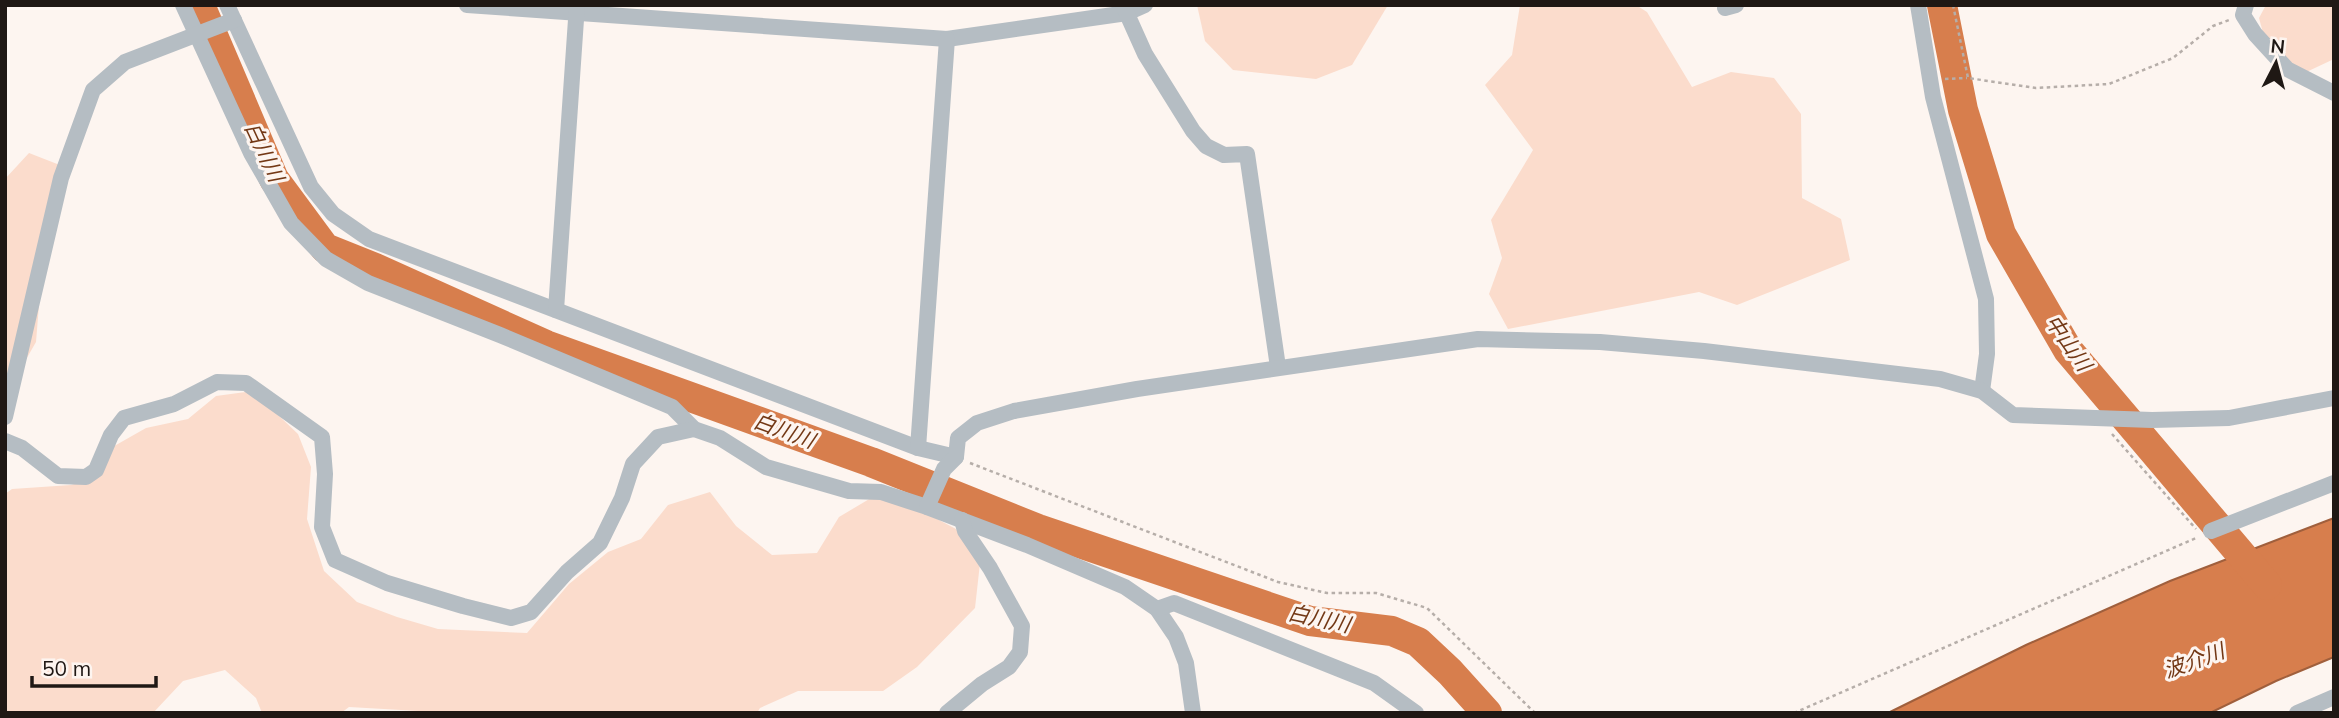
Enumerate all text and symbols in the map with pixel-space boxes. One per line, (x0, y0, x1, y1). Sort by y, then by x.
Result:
north arrow (2241, 28, 2311, 98)
text: N (2269, 33, 2286, 59)
water label: 白川川 (240, 118, 291, 187)
water label: 中山川 (2040, 309, 2099, 377)
water label: 白川川 (750, 407, 820, 454)
water label: 白川川 (1286, 599, 1355, 638)
water label: 波介川 (2160, 636, 2230, 683)
scale bar (32, 644, 156, 688)
text: 50 m (42, 655, 91, 681)

